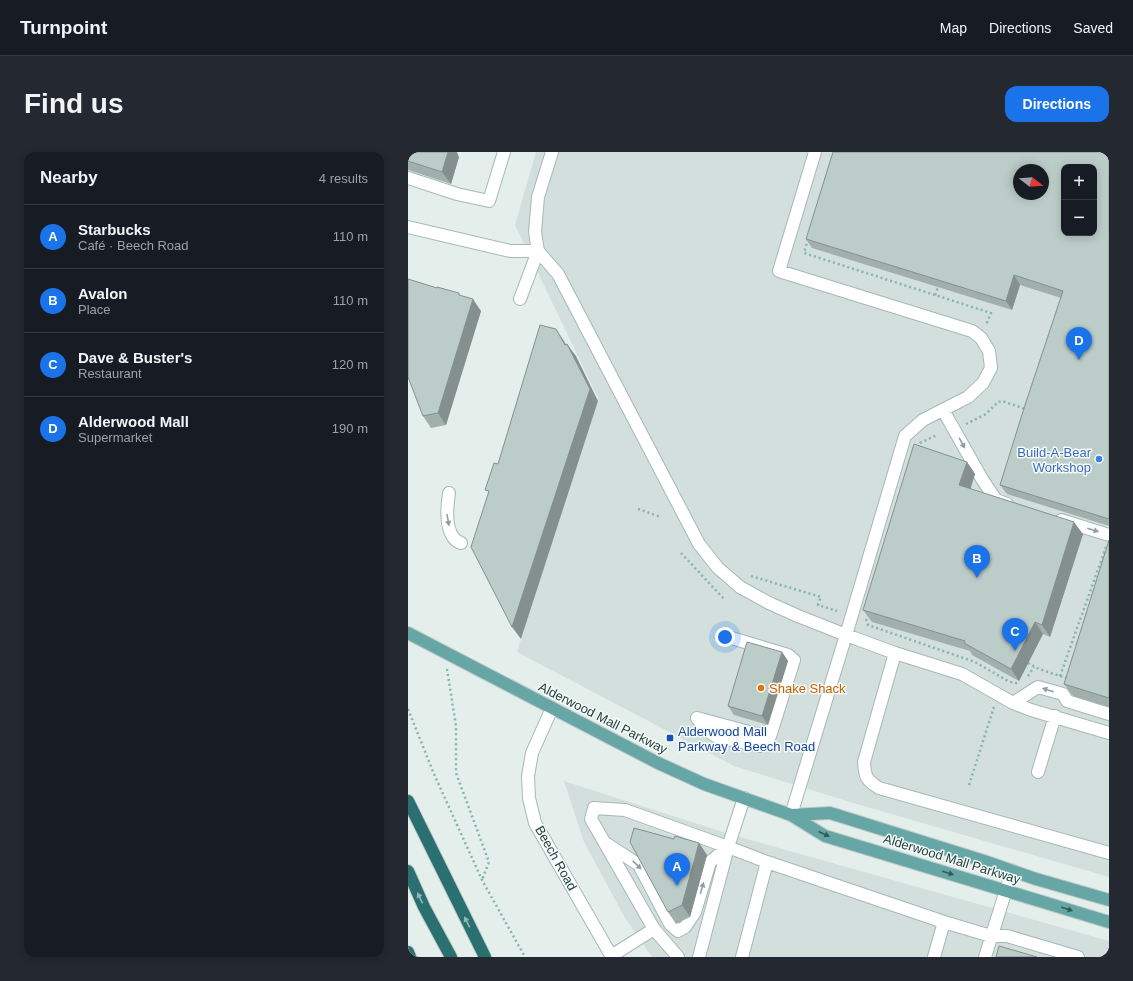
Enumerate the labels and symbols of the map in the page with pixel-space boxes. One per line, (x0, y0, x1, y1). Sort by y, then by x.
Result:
north arrow (1013, 164, 1049, 200)
pin: D (1066, 327, 1092, 360)
one-way arrow (959, 438, 966, 449)
place label: Build-A-Bear Workshop (1017, 445, 1092, 475)
marker: Build-A-Bear Workshop (1094, 454, 1104, 464)
one-way arrow (445, 514, 451, 527)
one-way arrow (1087, 527, 1099, 533)
pin: B (964, 545, 990, 578)
pin: C (1002, 618, 1028, 651)
your location (715, 627, 735, 647)
street label: Alderwood Mall Parkway (536, 679, 670, 757)
place label: Shake Shack (769, 681, 846, 696)
marker: Shake Shack (756, 683, 766, 693)
one-way arrow (1042, 687, 1054, 693)
place label: Alderwood Mall Parkway & Beech Road (678, 724, 815, 754)
marker: Alderwood Mall Parkway & Beech Road (665, 733, 675, 743)
street label: Beech Road (532, 823, 580, 893)
one-way arrow (818, 831, 830, 838)
street label: Alderwood Mall Parkway (882, 831, 1023, 887)
pin: A (664, 853, 690, 886)
one-way arrow (632, 860, 642, 869)
one-way arrow (943, 870, 955, 876)
one-way arrow (699, 882, 705, 894)
one-way arrow (417, 892, 423, 903)
one-way arrow (1061, 906, 1073, 912)
one-way arrow (464, 916, 470, 928)

